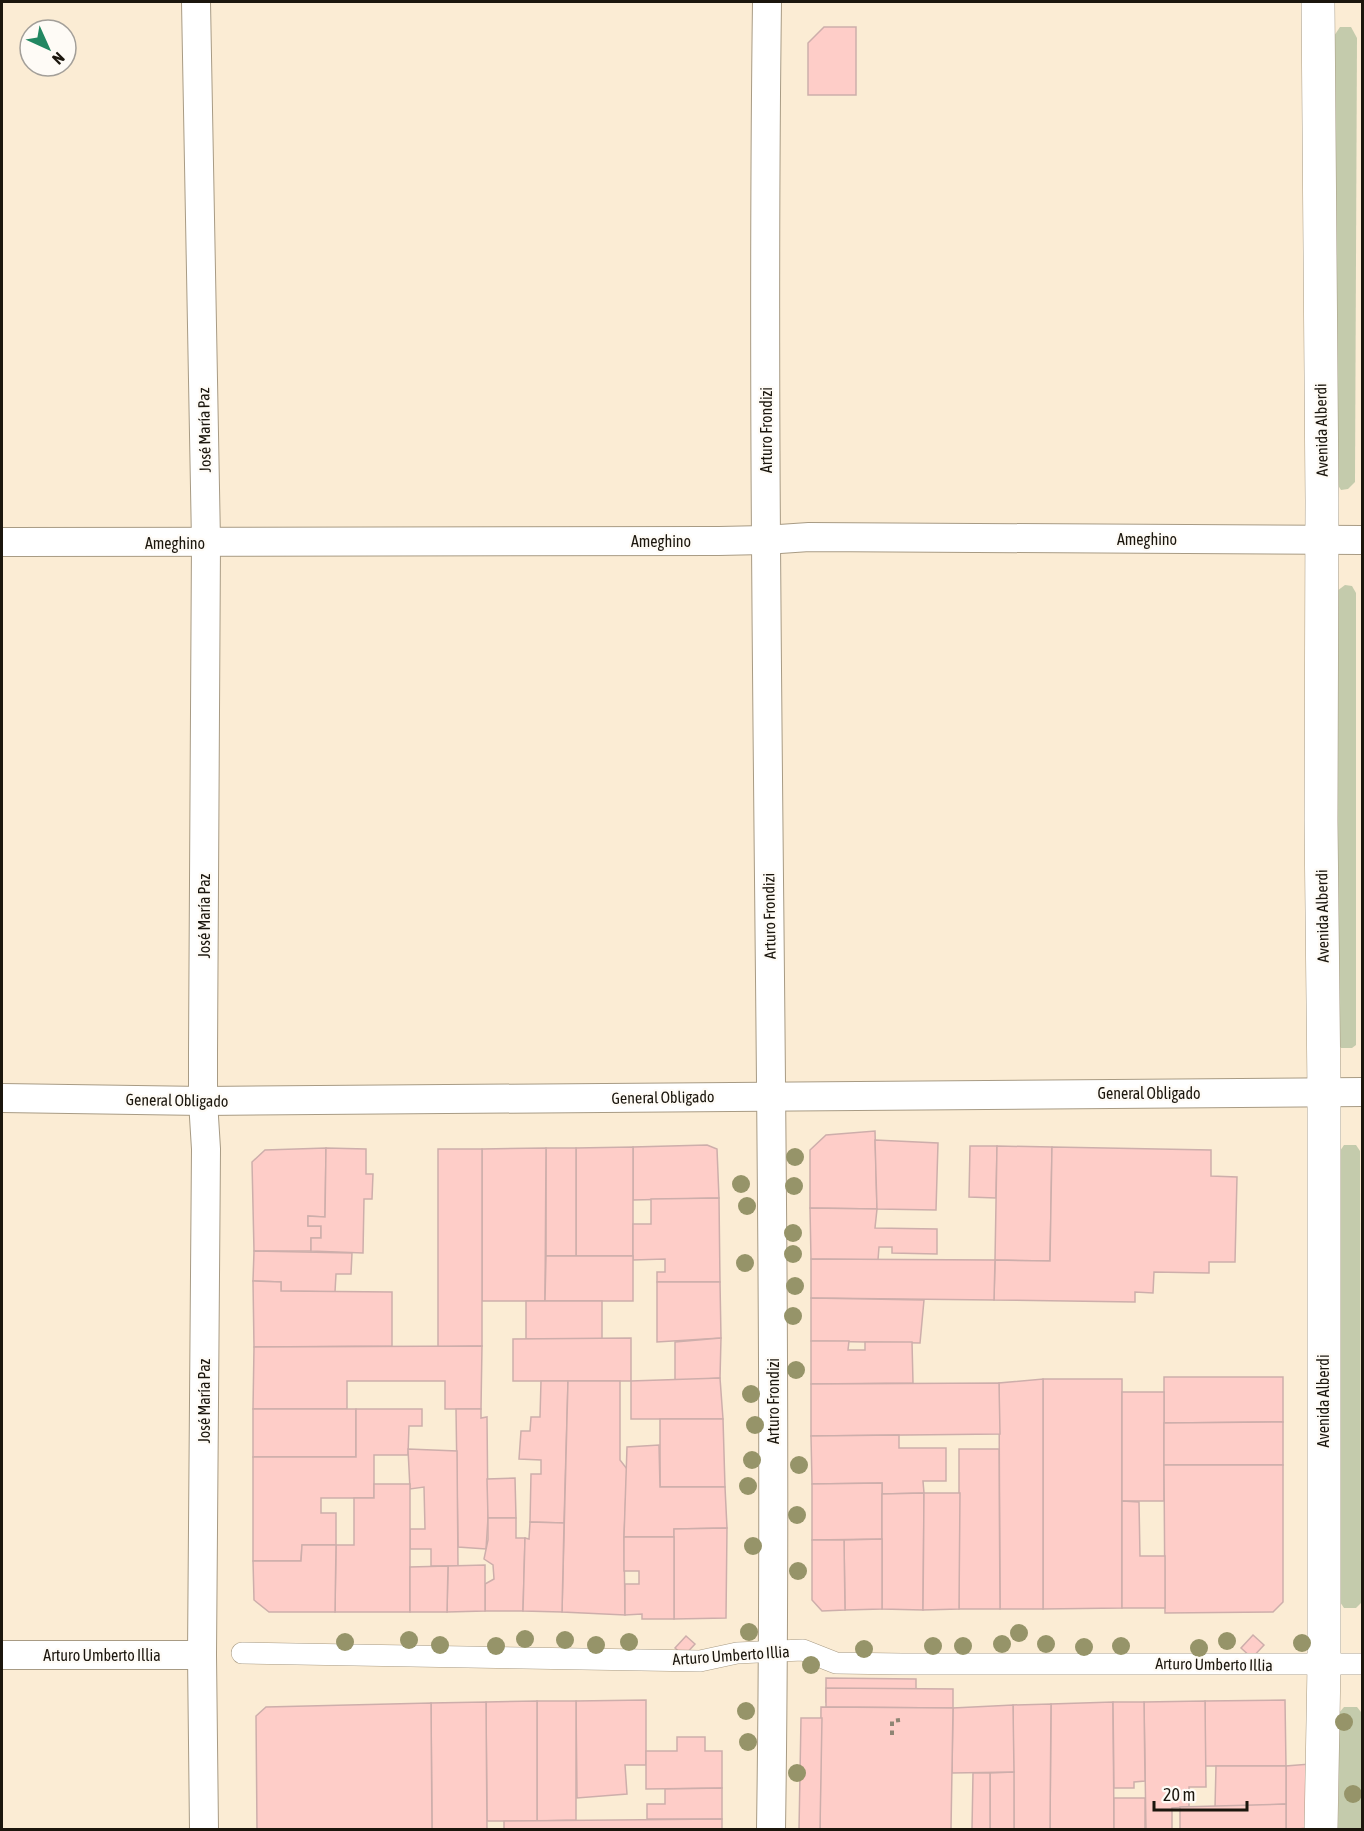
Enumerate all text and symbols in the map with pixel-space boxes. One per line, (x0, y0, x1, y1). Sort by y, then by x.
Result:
north arrow (18, 18, 78, 78)
text: N (49, 49, 68, 68)
street label: Avenida Alberdi (1311, 383, 1331, 477)
street label: José María Paz (194, 387, 214, 472)
street label: Arturo Frondizi (757, 387, 775, 473)
street label: Ameghino (1117, 530, 1177, 549)
street label: Ameghino (631, 532, 691, 551)
street label: Ameghino (145, 534, 205, 553)
street label: Avenida Alberdi (1312, 869, 1332, 963)
street label: José María Paz (195, 873, 213, 958)
street label: Arturo Frondizi (759, 873, 779, 959)
street label: General Obligado (1098, 1084, 1201, 1103)
street label: General Obligado (611, 1087, 715, 1108)
street label: General Obligado (125, 1090, 229, 1111)
street label: Avenida Alberdi (1314, 1354, 1332, 1448)
street label: José María Paz (195, 1358, 213, 1443)
street label: Arturo Frondizi (764, 1358, 782, 1444)
street label: Arturo Umberto Illia (672, 1642, 790, 1668)
street label: Arturo Umberto Illia (43, 1646, 161, 1664)
street label: Arturo Umberto Illia (1155, 1654, 1273, 1674)
scale bar (1154, 1774, 1247, 1812)
text: 20 m (1163, 1784, 1195, 1805)

